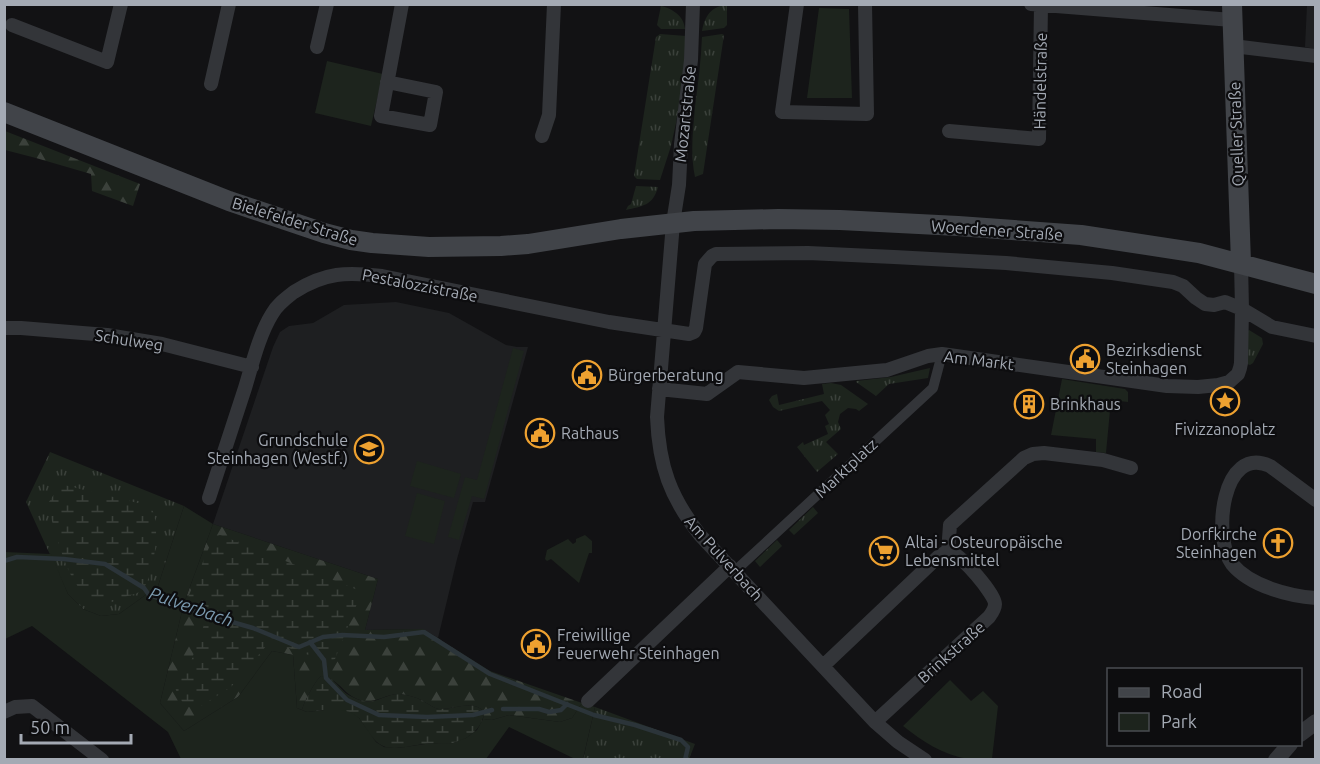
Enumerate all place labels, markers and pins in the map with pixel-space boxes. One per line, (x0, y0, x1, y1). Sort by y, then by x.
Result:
place label: Bezirksdienst Steinhagen (1106, 341, 1202, 377)
public building icon: Bezirksdienst Steinhagen (1069, 343, 1101, 375)
public building icon: Bürgerberatung (571, 359, 603, 391)
place label: Bürgerberatung (608, 366, 724, 384)
place icon: Fivizzanoplatz (1209, 385, 1241, 417)
building icon: Brinkhaus (1013, 388, 1045, 420)
place label: Brinkhaus (1050, 395, 1121, 413)
public building icon: Rathaus (524, 417, 556, 449)
place label: Fivizzanoplatz (1175, 420, 1275, 438)
place label: Rathaus (561, 424, 619, 442)
place label: Grundschule Steinhagen (Westf.) (207, 431, 348, 468)
school or university icon: Grundschule Steinhagen (Westf.) (353, 433, 385, 465)
place label: Dorfkirche Steinhagen (1176, 525, 1257, 561)
church icon: Dorfkirche Steinhagen (1262, 527, 1294, 559)
place label: Altai - Osteuropäische Lebensmittel (905, 533, 1063, 569)
supermarket icon: Altai - Osteuropäische Lebensmittel (868, 535, 900, 567)
place label: Freiwillige Feuerwehr Steinhagen (557, 626, 720, 662)
public building icon: Freiwillige Feuerwehr Steinhagen (520, 628, 552, 660)

